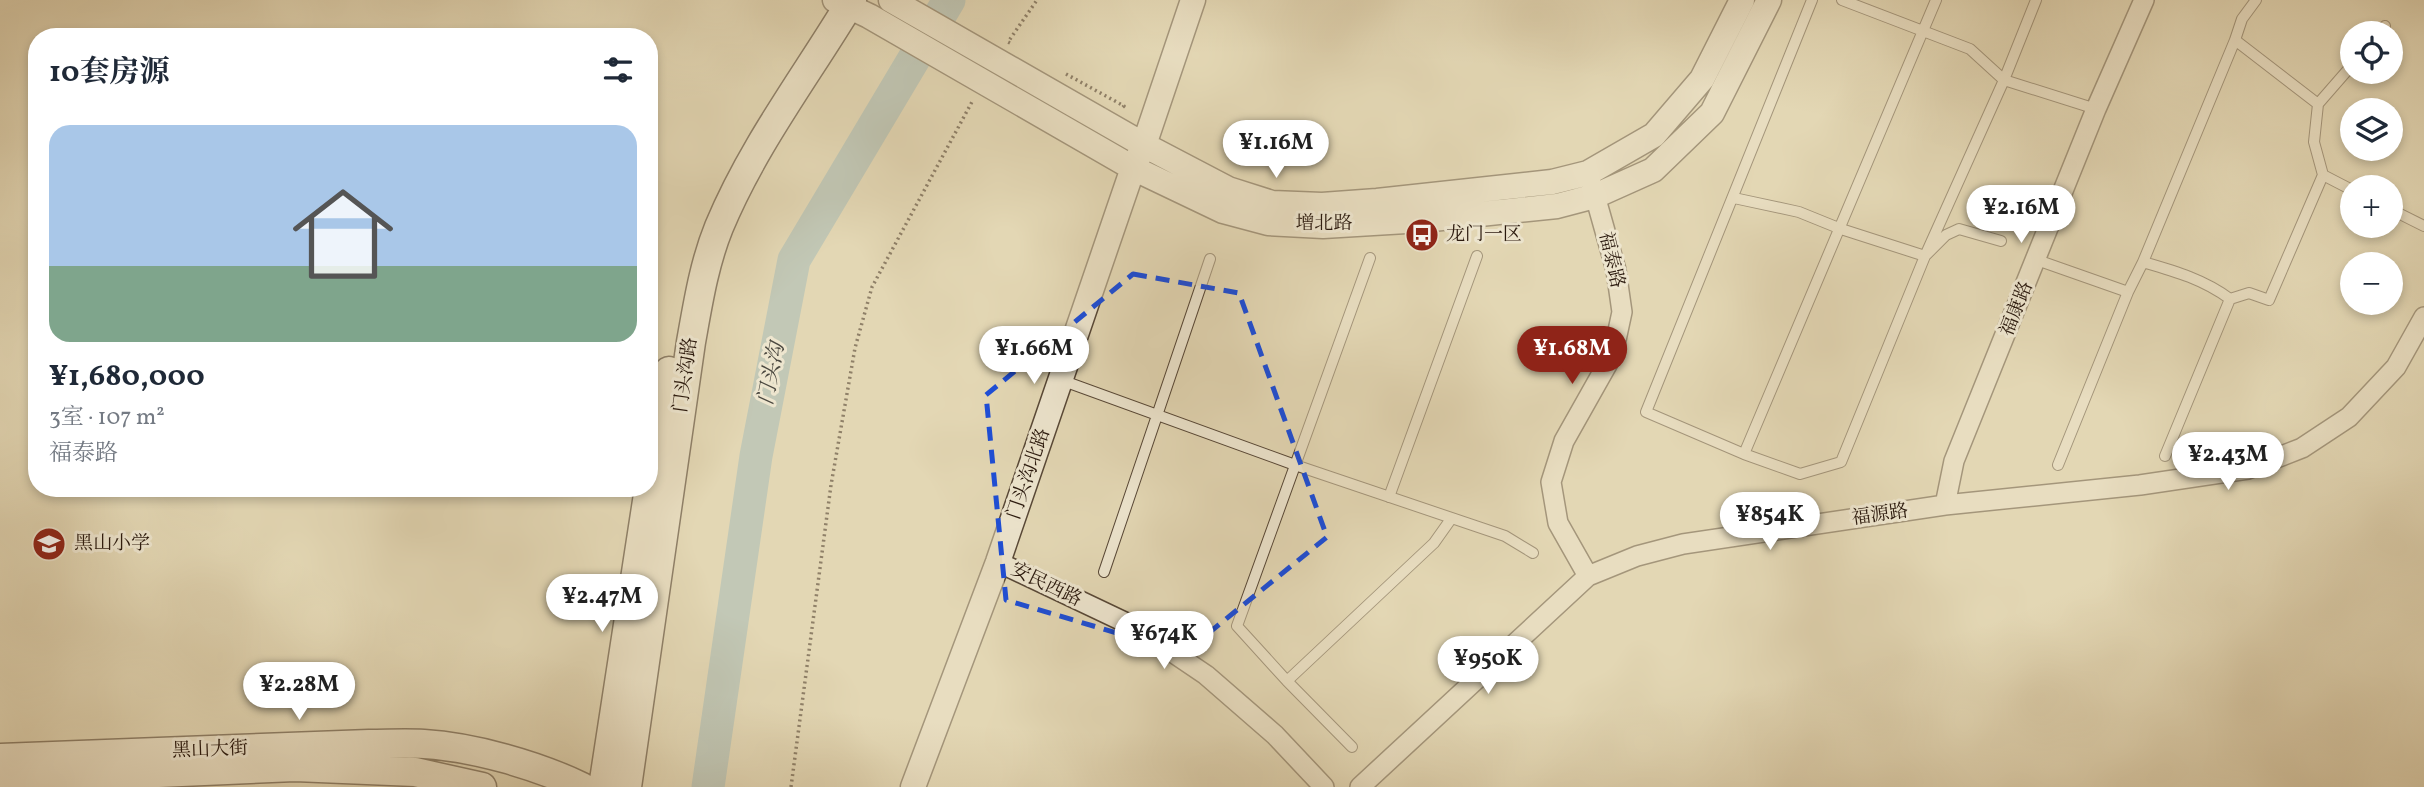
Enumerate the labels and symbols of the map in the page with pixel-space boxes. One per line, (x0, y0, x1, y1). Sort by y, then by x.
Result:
pin: ¥1.16M (1219, 120, 1333, 180)
pin: ¥2.16M (1964, 186, 2078, 245)
street label: 增北路 (1295, 211, 1353, 237)
bus stop icon: 龙门一区 (1403, 216, 1441, 254)
place label: 龙门一区 (1446, 222, 1522, 248)
street label: 福泰路 (1592, 229, 1630, 291)
street label: 福康路 (1994, 278, 2040, 340)
pin: ¥1.66M (977, 326, 1091, 386)
pin: ¥1.68M (1515, 326, 1629, 386)
street label: 门头沟路 (668, 336, 704, 414)
water label: 门头沟 (752, 337, 793, 408)
street label: 门头沟北路 (1001, 425, 1057, 523)
pin: ¥2.43M (2171, 433, 2285, 492)
pin: ¥854K (1721, 492, 1819, 552)
street label: 福源路 (1850, 498, 1910, 532)
school or university icon: 黑山小学 (30, 525, 68, 563)
place label: 黑山小学 (74, 531, 150, 557)
street label: 安民西路 (1006, 557, 1086, 613)
pin: ¥2.47M (545, 574, 659, 634)
pin: ¥674K (1115, 612, 1213, 671)
pin: ¥950K (1439, 636, 1537, 696)
pin: ¥2.28M (242, 662, 356, 722)
street label: 黑山大街 (172, 736, 248, 764)

